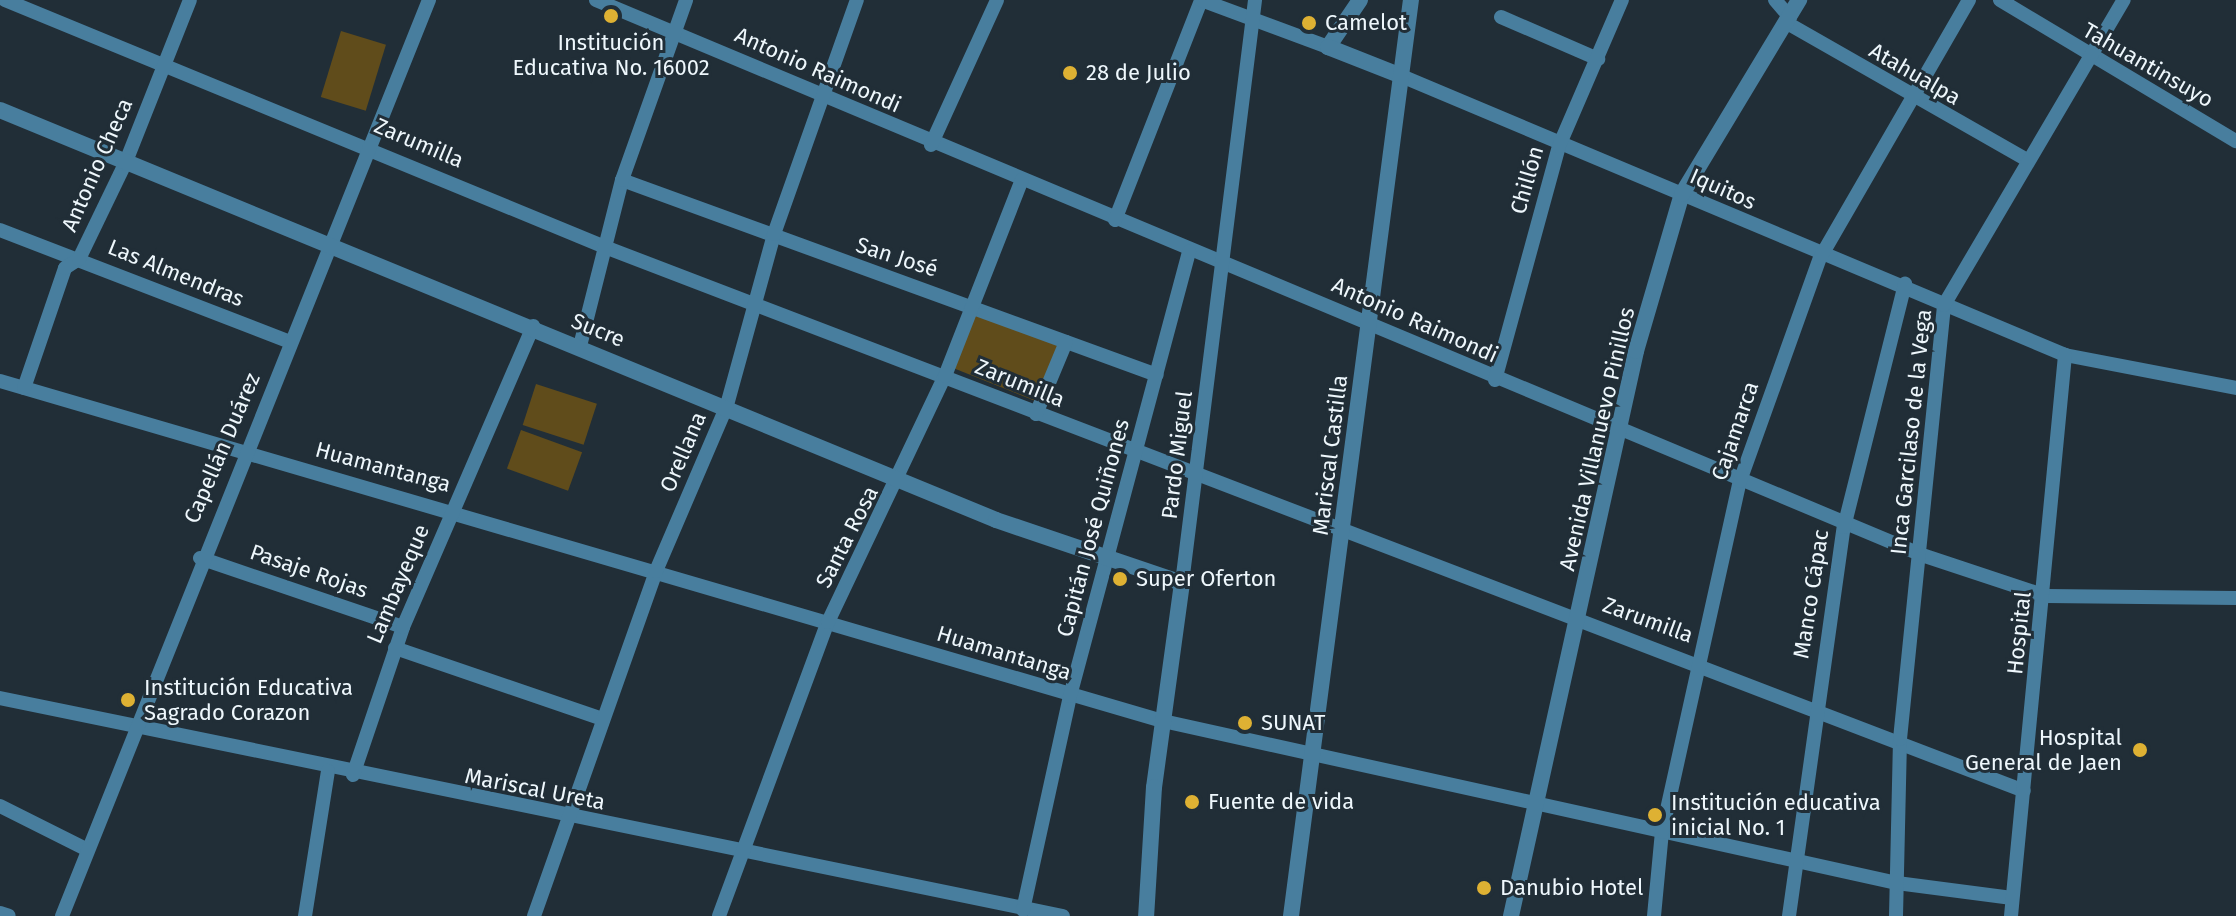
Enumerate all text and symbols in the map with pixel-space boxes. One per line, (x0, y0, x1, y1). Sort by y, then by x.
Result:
marker: Institución Educativa No. 16002 (602, 7, 620, 25)
place label: Camelot (1325, 10, 1407, 36)
marker: Camelot (1300, 14, 1318, 32)
street label: Tahuantinsuyo (2078, 17, 2218, 113)
street label: Antonio Raimondi (731, 22, 905, 118)
place label: Institución Educativa No. 16002 (512, 29, 710, 80)
street label: Atahualpa (1865, 37, 1965, 111)
place label: 28 de Julio (1086, 60, 1191, 86)
marker: 28 de Julio (1061, 64, 1079, 82)
street label: Antonio Checa (56, 94, 138, 236)
street label: Zarumilla (370, 112, 468, 174)
street label: Chillón (1505, 143, 1549, 217)
street label: Iquitos (1686, 163, 1760, 215)
street label: San José (853, 231, 941, 283)
street label: Las Almendras (104, 234, 248, 312)
street label: Antonio Raimondi (1328, 272, 1502, 368)
street label: Avenida Villanuevo Pinillos (1554, 305, 1640, 573)
street label: Sucre (567, 307, 629, 353)
street label: Inca Garcilaso de la Vega (1885, 308, 1937, 556)
street label: Zarumilla (971, 353, 1069, 413)
street label: Capellán Duárez (178, 369, 266, 527)
street label: Mariscal Castilla (1307, 373, 1353, 537)
street label: Cajamarca (1706, 378, 1764, 484)
street label: Pardo Miguel (1156, 389, 1198, 521)
street label: Orellana (654, 408, 712, 496)
street label: Capitán José Quiñones (1051, 416, 1135, 640)
street label: Huamantanga (312, 436, 454, 498)
street label: Santa Rosa (810, 482, 884, 592)
street label: Lambayeque (361, 521, 435, 647)
street label: Manco Cápac (1788, 528, 1834, 660)
street label: Pasaje Rojas (247, 538, 371, 604)
place label: Super Oferton (1136, 566, 1276, 592)
marker: Super Oferton (1111, 570, 1129, 588)
street label: Hospital (2002, 590, 2036, 676)
street label: Zarumilla (1599, 591, 1697, 649)
street label: Huamantanga (934, 620, 1074, 686)
place label: Institución Educativa Sagrado Corazon (144, 674, 353, 726)
marker: Institución Educativa Sagrado Corazon (119, 691, 137, 709)
place label: SUNAT (1261, 710, 1325, 736)
marker: SUNAT (1236, 714, 1254, 732)
place label: Hospital General de Jaen (1965, 724, 2122, 776)
marker: Hospital General de Jaen (2129, 739, 2151, 761)
street label: Mariscal Ureta (463, 762, 607, 816)
place label: Fuente de vida (1208, 789, 1354, 815)
place label: Institución educativa inicial No. 1 (1671, 789, 1881, 840)
marker: Fuente de vida (1183, 793, 1201, 811)
marker: Institución educativa inicial No. 1 (1646, 806, 1664, 824)
place label: Danubio Hotel (1500, 875, 1643, 901)
marker: Danubio Hotel (1475, 879, 1493, 897)

